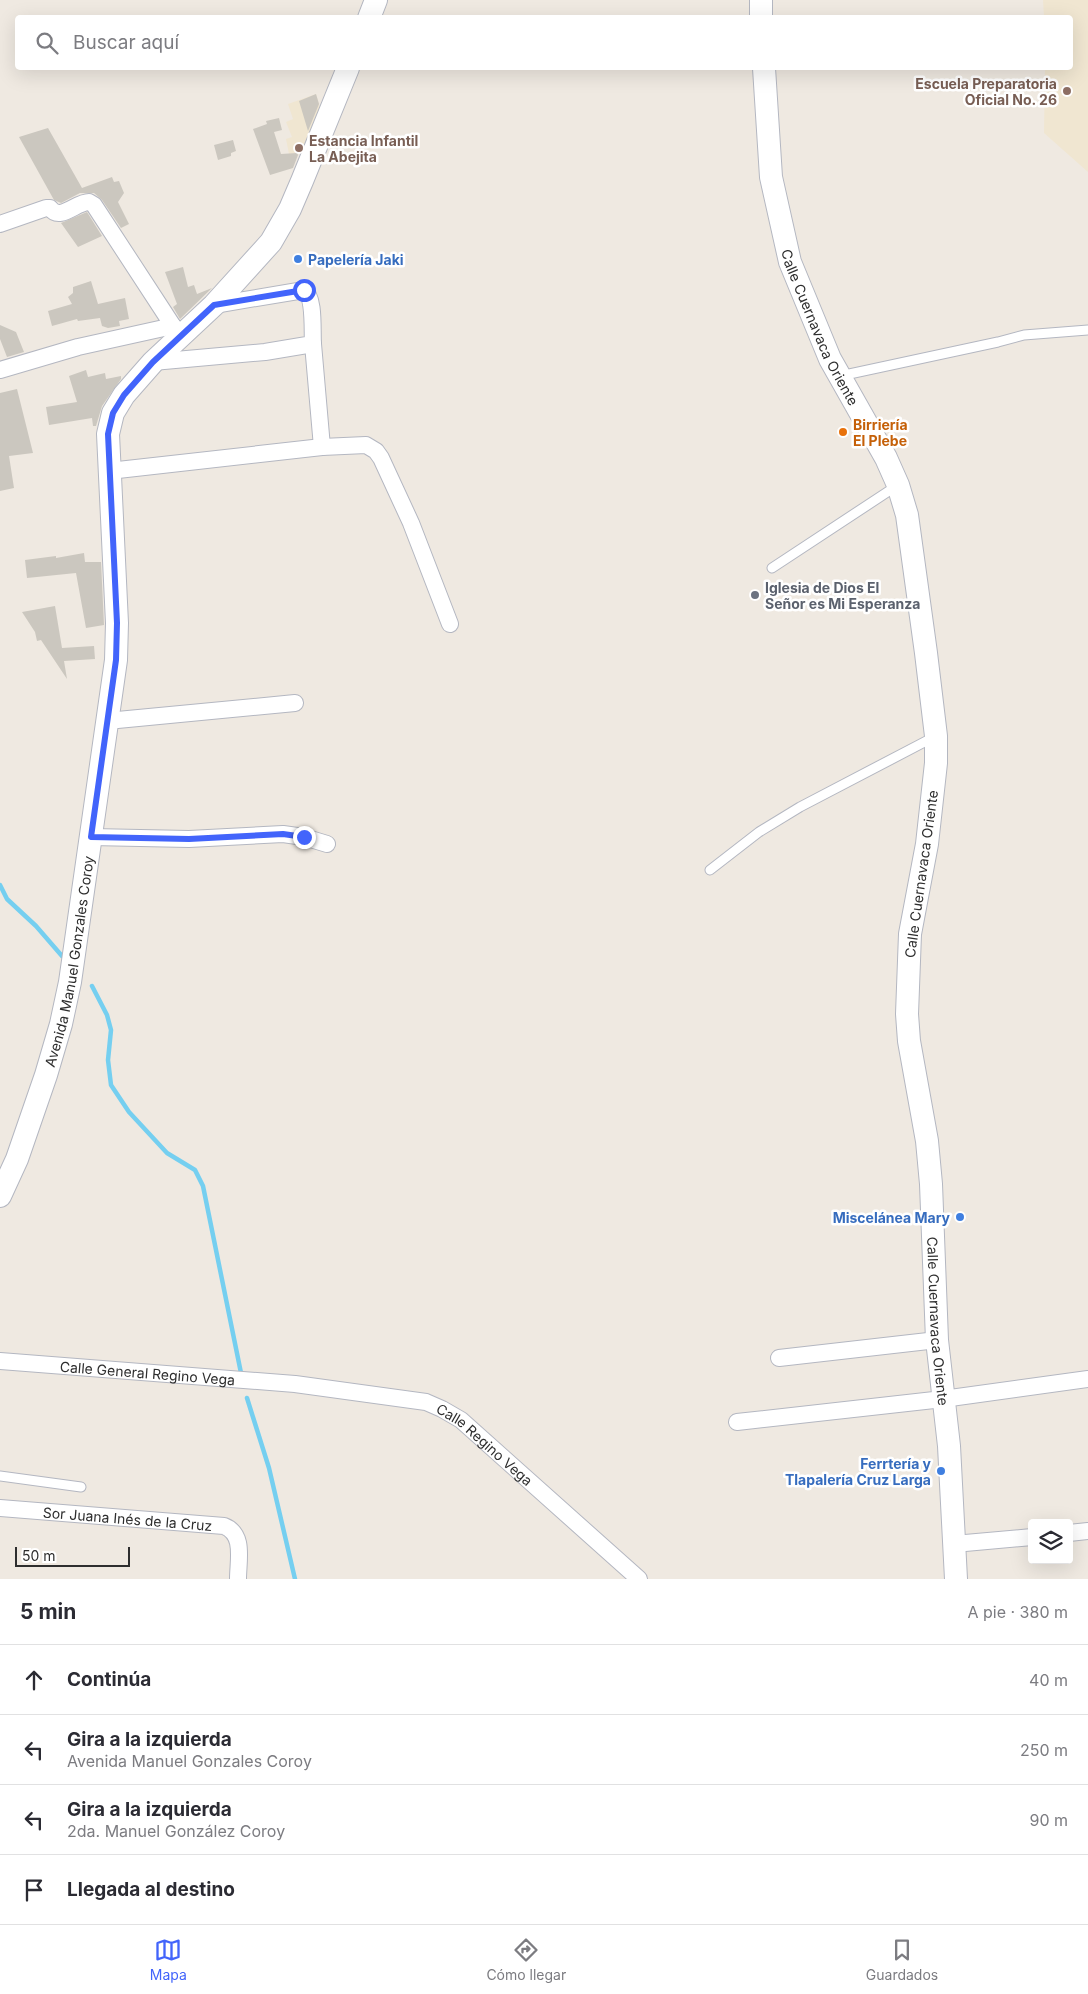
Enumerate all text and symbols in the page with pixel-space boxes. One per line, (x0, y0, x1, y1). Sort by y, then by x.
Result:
search box (15, 15, 1073, 70)
icon: search (33, 29, 61, 57)
text: Buscar aquí (73, 31, 179, 54)
place label: Escuela Preparatoria Oficial No. 26 (915, 75, 1057, 108)
marker: Escuela Preparatoria Oficial No. 26 (1061, 85, 1073, 97)
place label: Estancia Infantil La Abejita (309, 132, 418, 165)
marker: Estancia Infantil La Abejita (293, 142, 305, 154)
street label: Calle Cuernavaca Oriente (779, 247, 863, 408)
place label: Papelería Jaki (308, 251, 404, 268)
marker: Papelería Jaki (292, 253, 304, 265)
route start (293, 279, 316, 302)
place label: Birriería El Plebe (853, 416, 908, 449)
marker: Birriería El Plebe (837, 426, 849, 438)
place label: Iglesia de Dios El Señor es Mi Esperanza (765, 579, 920, 612)
marker: Iglesia de Dios El Señor es Mi Esperanza (749, 589, 761, 601)
street label: Calle Cuernavaca Oriente (901, 789, 941, 959)
route end (293, 826, 316, 849)
street label: Avenida Manuel Gonzales Coroy (40, 854, 96, 1069)
place label: Miscelánea Mary (833, 1209, 951, 1226)
marker: Miscelánea Mary (954, 1211, 966, 1223)
street label: Calle Cuernavaca Oriente (925, 1236, 953, 1406)
street label: Calle General Regino Vega (59, 1357, 236, 1388)
street label: Calle Regino Vega (434, 1399, 536, 1489)
place label: Ferrtería y Tlapalería Cruz Larga (785, 1455, 932, 1488)
marker: Ferrtería y Tlapalería Cruz Larga (935, 1465, 947, 1477)
street label: Sor Juana Inés de la Cruz (42, 1503, 213, 1534)
map controls (1028, 1519, 1073, 1564)
button: layers (1028, 1519, 1073, 1564)
scale bar (15, 1544, 130, 1567)
text: 50 m (22, 1547, 56, 1564)
text: 5 min (20, 1599, 76, 1624)
text: A pie · 380 m (967, 1602, 1068, 1622)
icon: ahead (20, 1666, 48, 1694)
text: Continúa (67, 1668, 151, 1691)
text: 40 m (1029, 1670, 1068, 1690)
text: Gira a la izquierda (67, 1728, 232, 1751)
icon: left (20, 1736, 48, 1764)
text: 250 m (1020, 1740, 1068, 1760)
text: Avenida Manuel Gonzales Coroy (67, 1751, 312, 1771)
text: Gira a la izquierda (67, 1798, 232, 1821)
icon: left (20, 1806, 48, 1834)
text: 90 m (1029, 1810, 1068, 1830)
text: 2da. Manuel González Coroy (67, 1821, 285, 1841)
icon: arrive (20, 1876, 48, 1904)
text: Llegada al destino (67, 1878, 235, 1901)
tab: Mapa (150, 1936, 187, 1983)
tab: Cómo llegar (486, 1936, 566, 1983)
tab: Guardados (866, 1936, 938, 1983)

